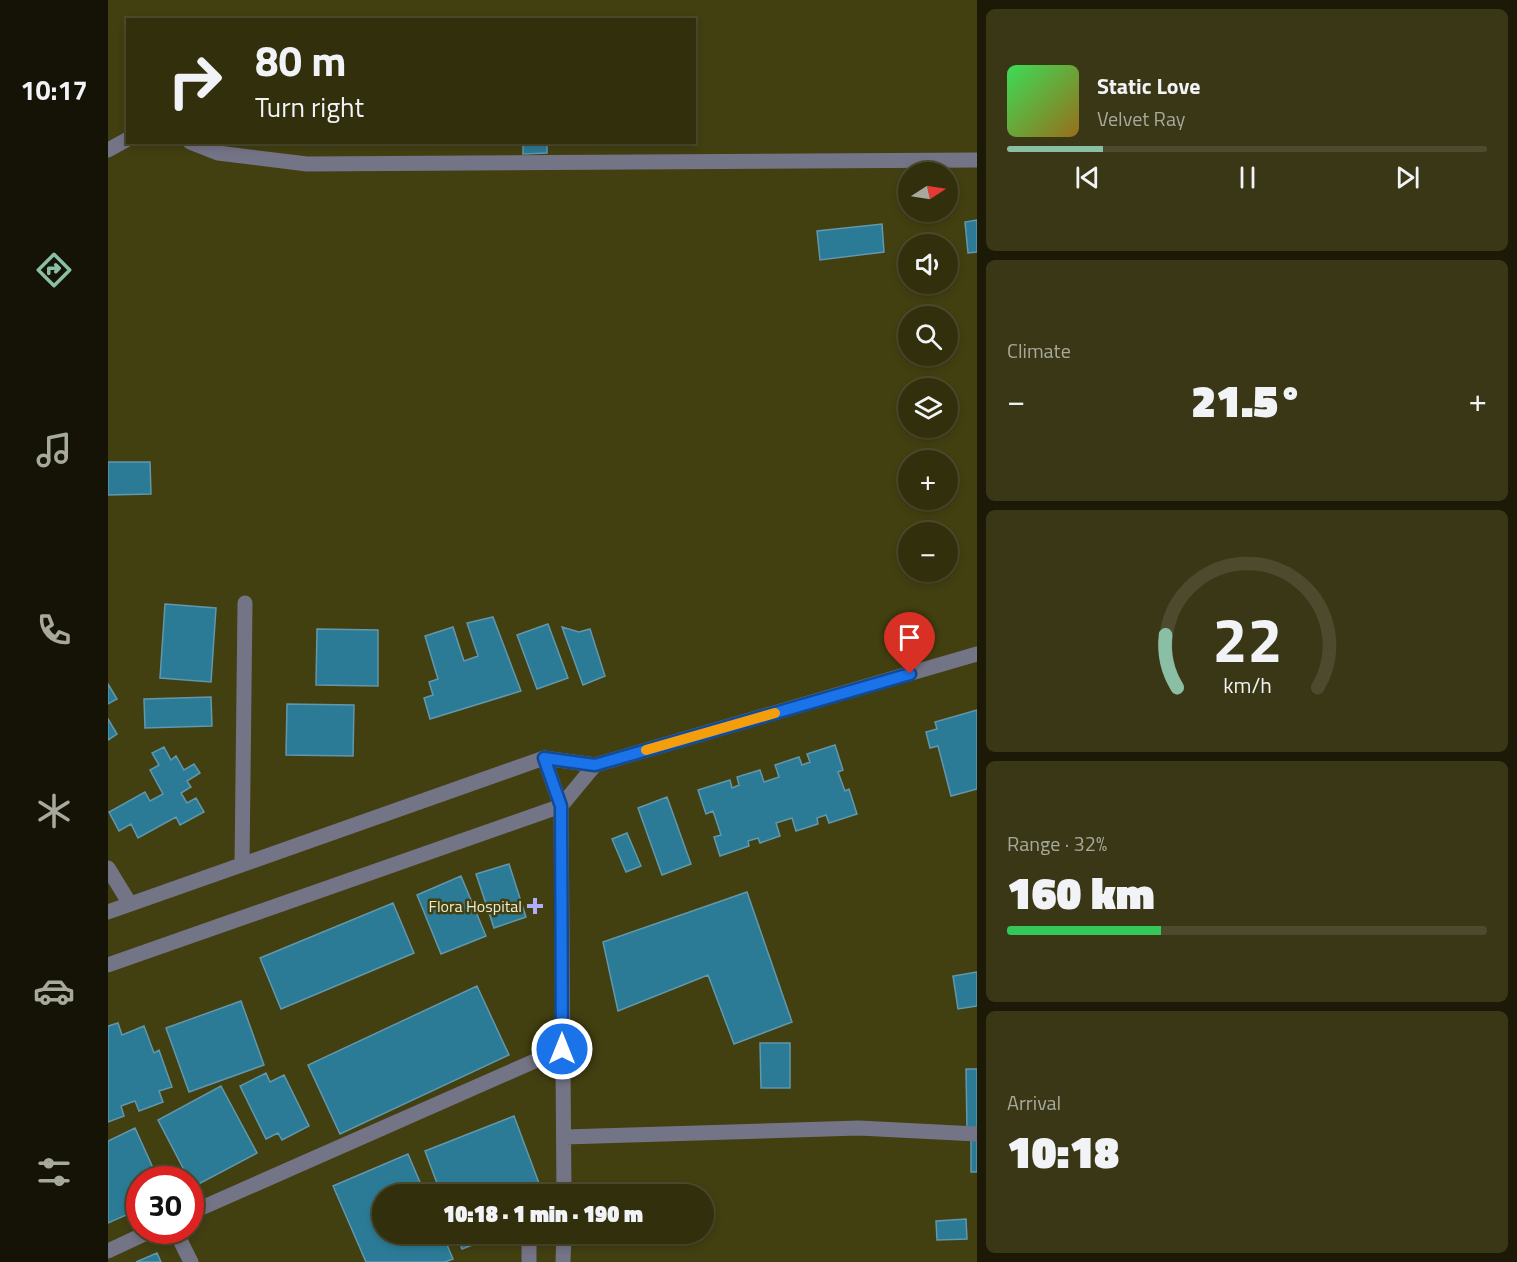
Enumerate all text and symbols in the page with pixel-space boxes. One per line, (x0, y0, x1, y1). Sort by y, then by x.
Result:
text: 80 m (255, 28, 347, 92)
icon: right (156, 42, 234, 120)
text: 10:17 (20, 69, 88, 110)
text: Static Love (1097, 69, 1200, 103)
text: Turn right (255, 86, 364, 127)
text: Velvet Ray (1097, 103, 1186, 134)
icon: previous (1071, 161, 1104, 194)
icon: pause (1231, 161, 1264, 194)
icon: next (1391, 161, 1424, 194)
north arrow (898, 162, 958, 222)
map controls (898, 162, 958, 582)
button: sound (898, 234, 958, 294)
icon: directions (33, 249, 75, 291)
button: search (898, 306, 958, 366)
text: Climate (1007, 335, 1071, 366)
text: 21.5° (1191, 366, 1303, 434)
text: − (1007, 375, 1025, 425)
text: + (1469, 375, 1487, 425)
button: layers (898, 378, 958, 438)
icon: music (33, 429, 75, 471)
button: + (898, 450, 958, 510)
button: − (898, 522, 958, 582)
text: 22 (1212, 591, 1282, 686)
icon: phone (33, 609, 75, 651)
pin (884, 612, 935, 674)
icon: arrive (893, 621, 926, 654)
text: km/h (1223, 669, 1271, 701)
icon: climate (33, 790, 75, 832)
text: Range · 32% (1007, 828, 1107, 859)
text: 160 km (1007, 858, 1155, 926)
place label: Flora Hospital (428, 894, 522, 918)
marker: Flora Hospital (526, 897, 544, 915)
icon: car (33, 970, 75, 1012)
position arrow (530, 1017, 594, 1081)
text: Arrival (1007, 1087, 1061, 1118)
text: 10:18 (1007, 1117, 1119, 1185)
icon: filters (33, 1151, 75, 1193)
speed limit sign: 30 (126, 1166, 204, 1244)
text: 10:18 · 1 min · 190 m (443, 1197, 643, 1231)

